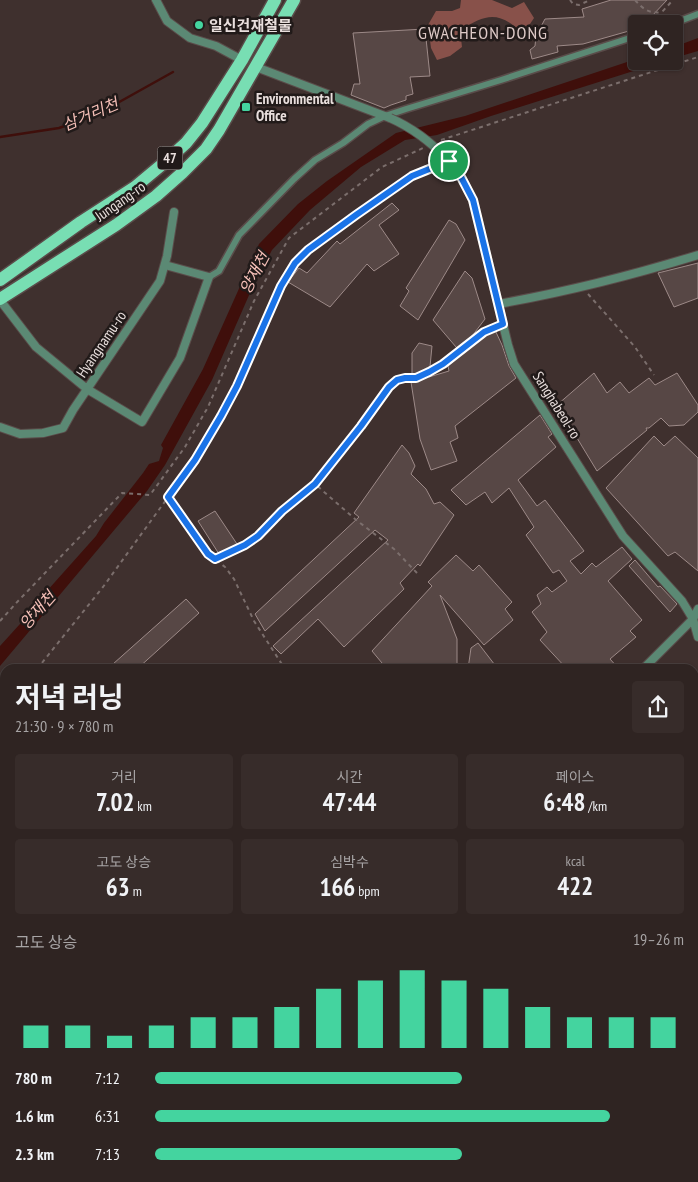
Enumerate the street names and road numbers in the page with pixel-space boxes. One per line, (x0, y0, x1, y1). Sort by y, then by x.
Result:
road number: 47 (158, 146, 182, 170)
street label: Jungang-ro (90, 177, 149, 226)
street label: Hyangnamu-ro (72, 307, 130, 381)
street label: Sanghabeol-ro (529, 368, 585, 442)

